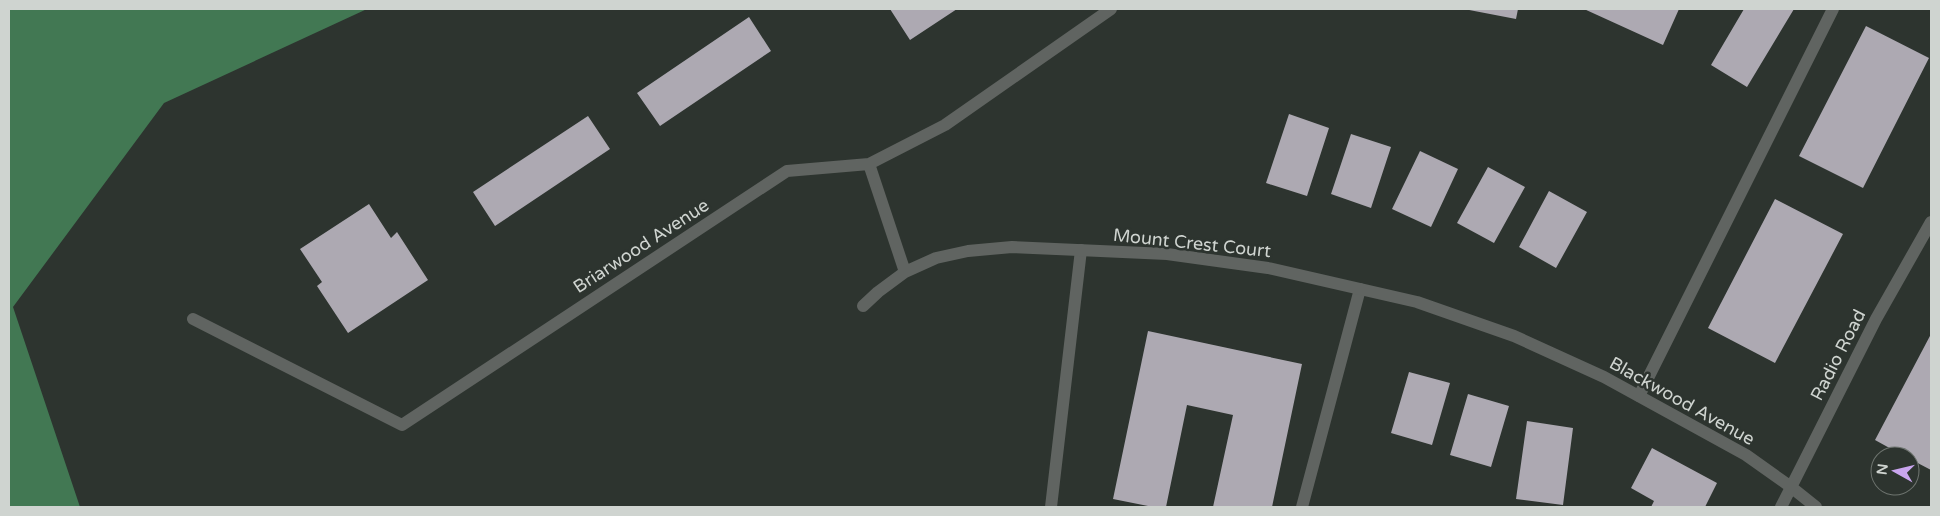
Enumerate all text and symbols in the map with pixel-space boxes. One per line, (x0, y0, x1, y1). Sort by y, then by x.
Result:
street label: Briarwood Avenue (569, 194, 713, 298)
street label: Mount Crest Court (1112, 224, 1272, 262)
street label: Radio Road (1806, 306, 1870, 404)
street label: Blackwood Avenue (1605, 352, 1759, 450)
north arrow (1870, 446, 1920, 496)
text: N (1873, 463, 1892, 476)

